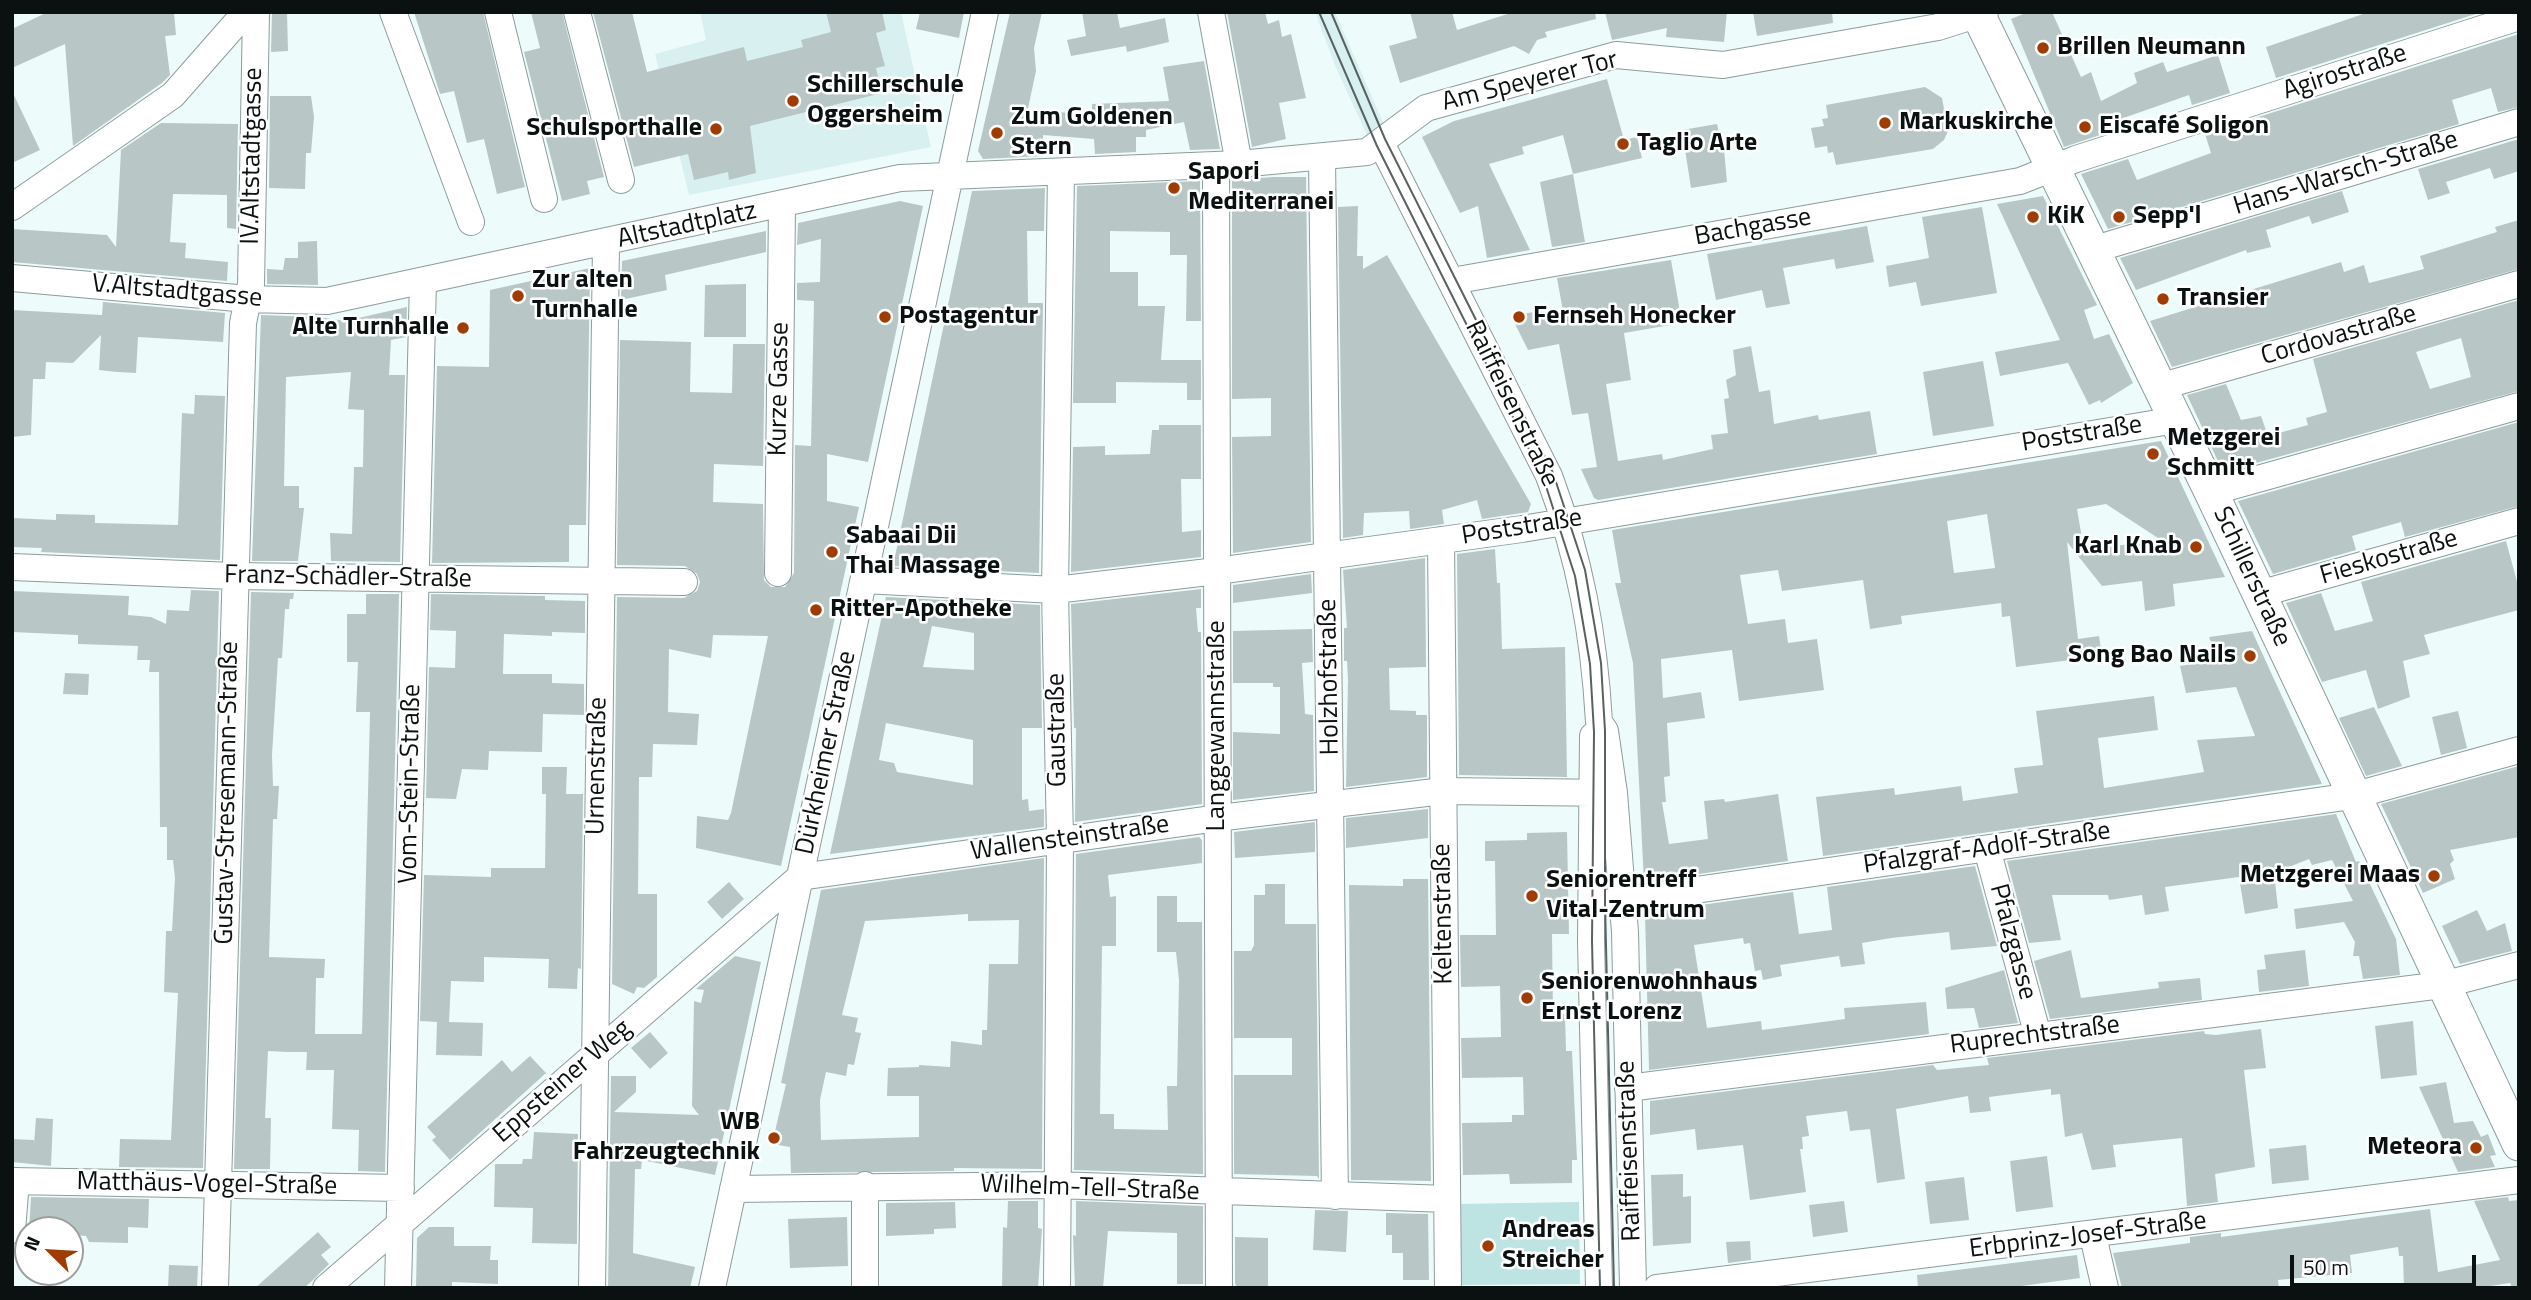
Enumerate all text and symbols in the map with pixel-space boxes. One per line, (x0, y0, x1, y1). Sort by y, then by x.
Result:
place label: Brillen Neumann (2057, 32, 2246, 64)
street label: Agirostraße (2279, 38, 2411, 108)
marker: Brillen Neumann (2035, 40, 2051, 56)
street label: Am Speyerer Tor (1439, 45, 1621, 119)
street label: IV.Altstadtgasse (236, 67, 270, 245)
place label: Schillerschule Oggersheim (807, 70, 964, 132)
marker: Schillerschule Oggersheim (785, 93, 801, 109)
place label: Zum Goldenen Stern (1011, 102, 1173, 164)
place label: Markuskirche (1899, 107, 2053, 139)
place label: Eiscafé Soligon (2099, 111, 2269, 143)
place label: Schulsporthalle (526, 113, 702, 145)
marker: Markuskirche (1877, 115, 1893, 131)
marker: Eiscafé Soligon (2077, 119, 2093, 135)
marker: Schulsporthalle (708, 121, 724, 137)
marker: Zum Goldenen Stern (989, 125, 1005, 141)
street label: Hans-Warsch-Straße (2230, 125, 2462, 223)
place label: Taglio Arte (1637, 128, 1757, 160)
marker: Taglio Arte (1615, 136, 1631, 152)
place label: Sapori Mediterranei (1188, 157, 1334, 218)
marker: Sapori Mediterranei (1166, 180, 1182, 196)
street label: Altstadtplatz (615, 196, 759, 256)
place label: KiK (2047, 201, 2085, 233)
place label: Sepp'l (2133, 201, 2202, 233)
street label: Bachgasse (1692, 202, 1814, 254)
marker: KiK (2025, 209, 2041, 225)
marker: Sepp'l (2111, 209, 2127, 225)
place label: Zur alten Turnhalle (532, 265, 638, 326)
street label: V.Altstadtgasse (91, 269, 263, 315)
place label: Transier (2177, 283, 2269, 315)
marker: Zur alten Turnhalle (510, 288, 526, 304)
marker: Transier (2155, 291, 2171, 307)
street label: Cordovastraße (2258, 299, 2420, 373)
place label: Postagentur (899, 301, 1038, 333)
place label: Fernseh Honecker (1533, 301, 1736, 333)
marker: Postagentur (877, 309, 893, 325)
marker: Fernseh Honecker (1511, 309, 1527, 325)
place label: Alte Turnhalle (292, 312, 449, 344)
street label: Raiffeisenstraße (1457, 316, 1565, 492)
marker: Alte Turnhalle (455, 320, 471, 336)
street label: Kurze Gasse (763, 322, 797, 456)
street label: Poststraße (2020, 410, 2144, 460)
place label: Metzgerei Schmitt (2167, 423, 2280, 485)
marker: Metzgerei Schmitt (2145, 446, 2161, 462)
street label: Schillerstraße (2205, 502, 2297, 652)
street label: Poststraße (1460, 503, 1584, 553)
place label: Sabaai Dii Thai Massage (846, 521, 1000, 582)
street label: Fieskostraße (2317, 523, 2461, 593)
place label: Karl Knab (2074, 531, 2182, 563)
marker: Karl Knab (2188, 539, 2204, 555)
marker: Sabaai Dii Thai Massage (824, 544, 840, 560)
street label: Franz-Schädler-Straße (224, 560, 472, 596)
place label: Ritter-Apotheke (830, 594, 1012, 626)
street label: Holzhofstraße (1313, 598, 1347, 756)
marker: Ritter-Apotheke (808, 602, 824, 618)
street label: Langgewannstraße (1202, 620, 1234, 832)
place label: Song Bao Nails (2068, 640, 2236, 672)
street label: Gustav-Stresemann-Straße (210, 641, 246, 945)
street label: Dürkheimer Straße (790, 648, 864, 858)
marker: Song Bao Nails (2242, 648, 2258, 664)
street label: Gaustraße (1041, 673, 1075, 787)
street label: Vom-Stein-Straße (394, 684, 428, 884)
street label: Urnenstraße (581, 697, 615, 835)
street label: Wallensteinstraße (969, 810, 1171, 868)
street label: Pfalzgraf-Adolf-Straße (1862, 816, 2112, 882)
street label: Keltenstraße (1427, 843, 1461, 985)
place label: Metzgerei Maas (2240, 860, 2420, 892)
place label: Seniorentreff Vital-Zentrum (1546, 865, 1705, 926)
marker: Metzgerei Maas (2426, 868, 2442, 884)
street label: Pfalzgasse (1982, 881, 2042, 1003)
marker: Seniorentreff Vital-Zentrum (1524, 888, 1540, 904)
place label: Seniorenwohnhaus Ernst Lorenz (1541, 967, 1758, 1028)
marker: Seniorenwohnhaus Ernst Lorenz (1519, 990, 1535, 1006)
street label: Ruprechtstraße (1948, 1010, 2122, 1062)
street label: Eppsteiner Weg (488, 1014, 638, 1150)
street label: Raiffeisenstraße (1611, 1060, 1649, 1242)
place label: WB Fahrzeugtechnik (573, 1107, 760, 1168)
marker: WB Fahrzeugtechnik (766, 1130, 782, 1146)
place label: Meteora (2367, 1132, 2462, 1164)
marker: Meteora (2468, 1140, 2484, 1156)
street label: Matthäus-Vogel-Straße (76, 1167, 338, 1203)
street label: Wilhelm-Tell-Straße (980, 1170, 1200, 1208)
street label: Erbprinz-Josef-Straße (1968, 1206, 2208, 1266)
place label: Andreas Streicher (1502, 1215, 1604, 1276)
north arrow (14, 1216, 84, 1286)
text: N (15, 1231, 47, 1255)
marker: Andreas Streicher (1480, 1238, 1496, 1254)
scale bar (2293, 1240, 2478, 1284)
text: 50 m (2303, 1251, 2349, 1283)

